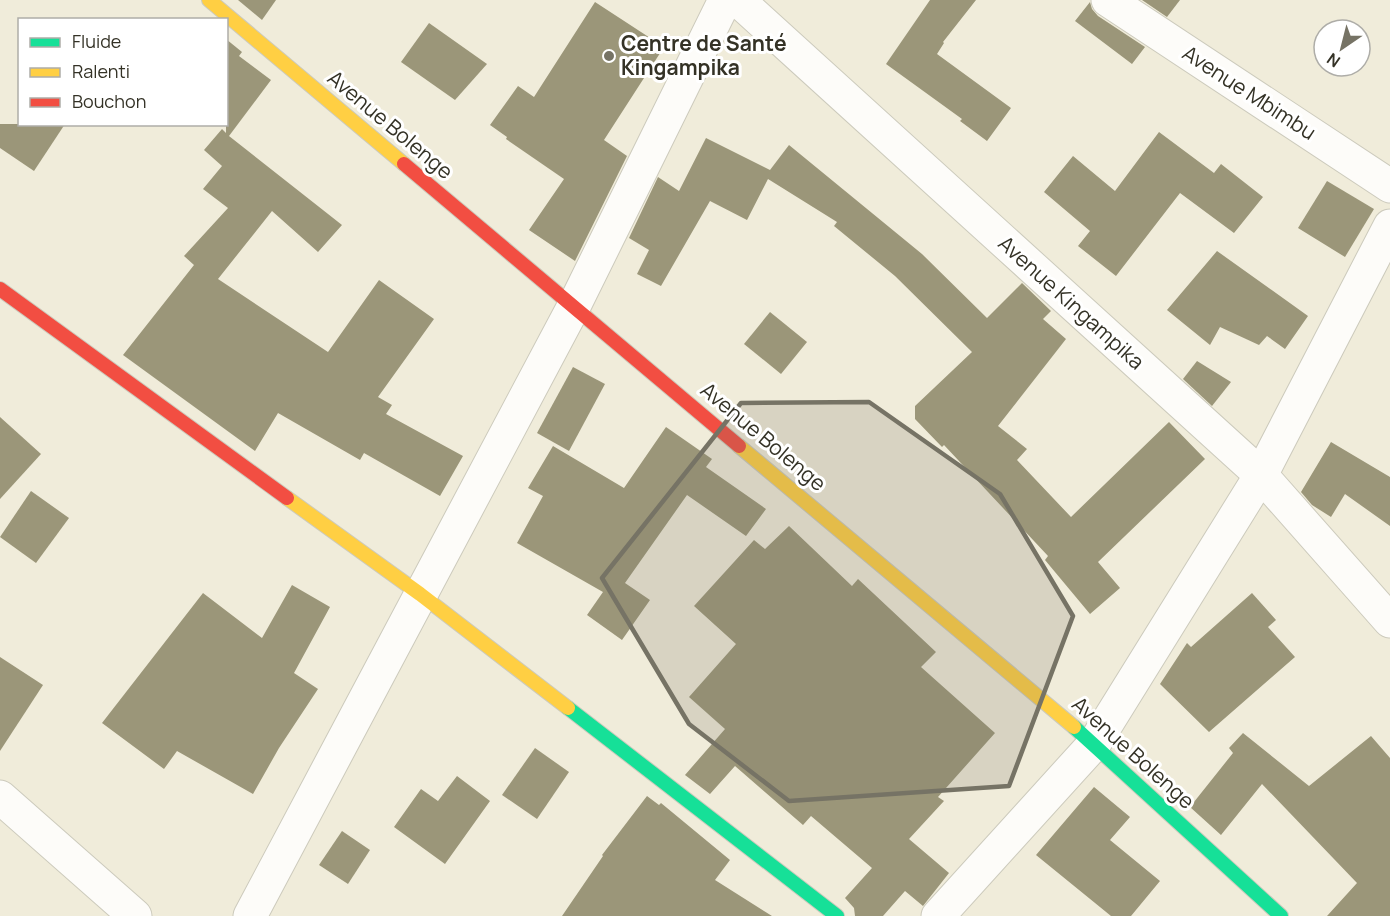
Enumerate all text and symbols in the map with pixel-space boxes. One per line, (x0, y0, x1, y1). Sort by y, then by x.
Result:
legend (18, 18, 228, 126)
north arrow (1312, 18, 1372, 78)
text: Fluide (72, 29, 121, 53)
place label: Centre de Santé Kingampika (621, 29, 787, 81)
street label: Avenue Mbimbu (1177, 39, 1322, 146)
text: N (1322, 48, 1344, 73)
marker: Centre de Santé Kingampika (602, 49, 616, 63)
text: Ralenti (72, 59, 130, 83)
street label: Avenue Bolenge (322, 64, 459, 185)
text: Bouchon (72, 89, 146, 113)
street label: Avenue Kingampika (993, 229, 1151, 375)
street label: Avenue Bolenge (695, 376, 832, 497)
street label: Avenue Bolenge (1067, 690, 1201, 815)

